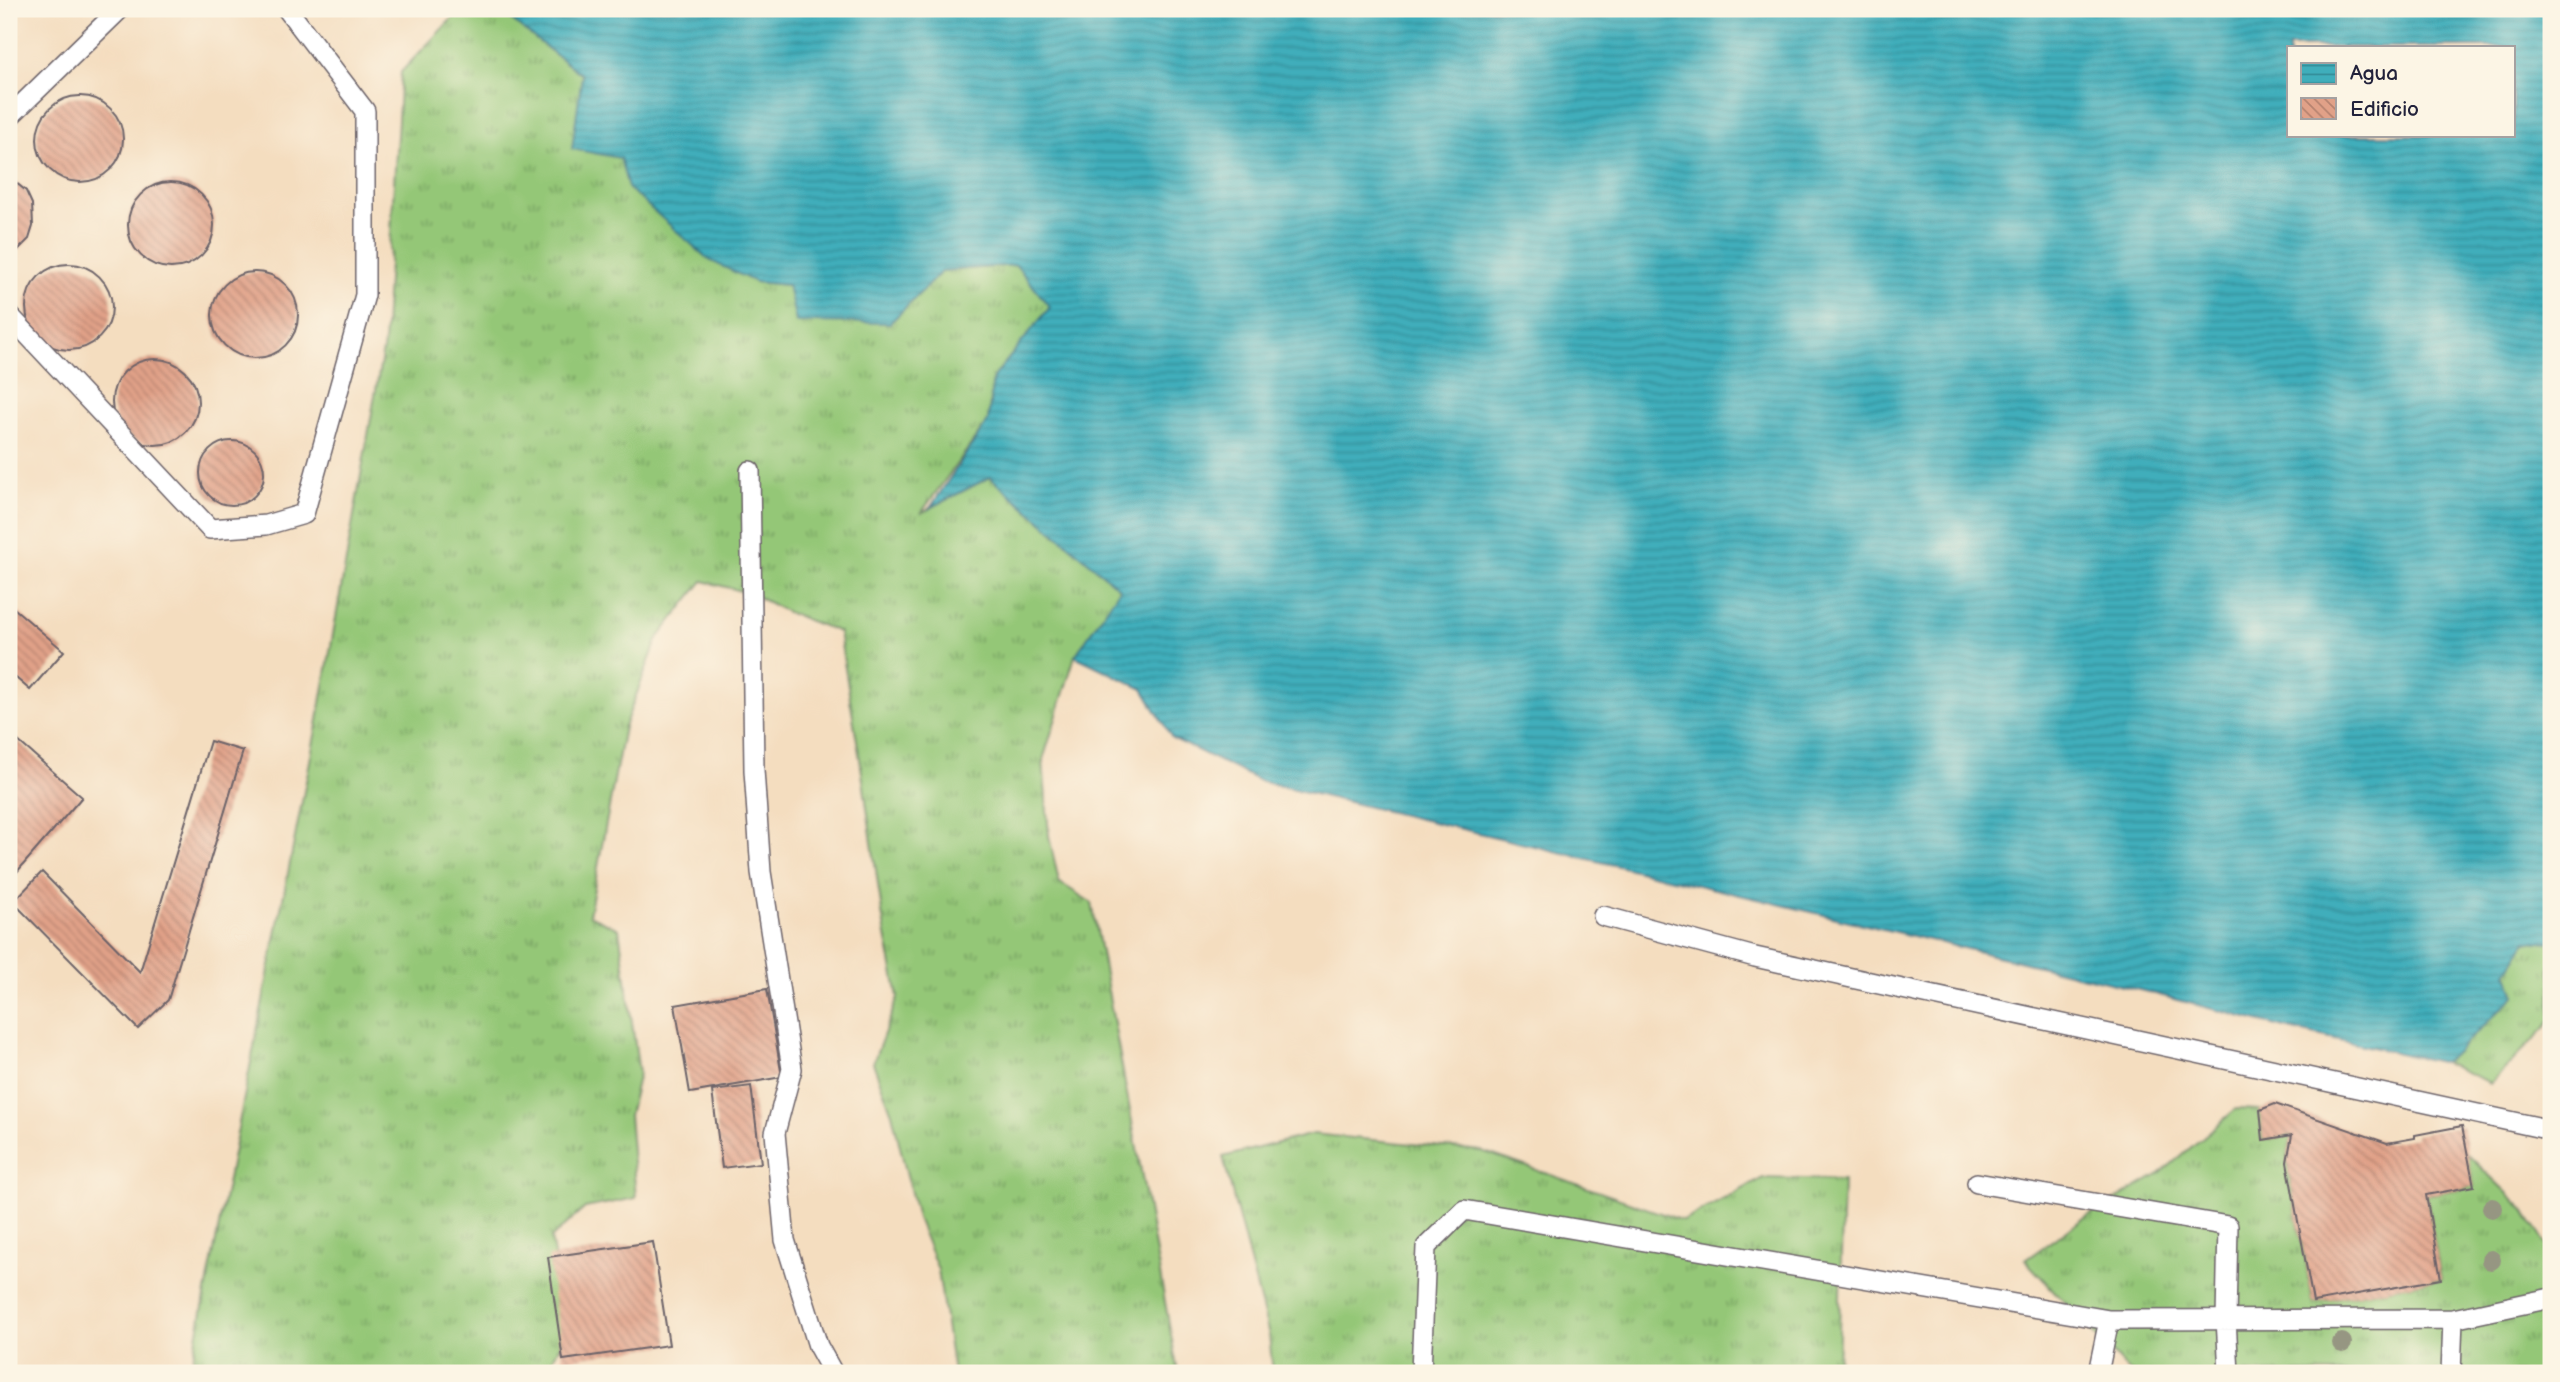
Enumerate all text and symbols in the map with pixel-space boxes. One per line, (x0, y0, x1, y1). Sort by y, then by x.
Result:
legend (2287, 46, 2514, 136)
text: Agua (2350, 61, 2398, 86)
text: Edificio (2350, 97, 2419, 122)

